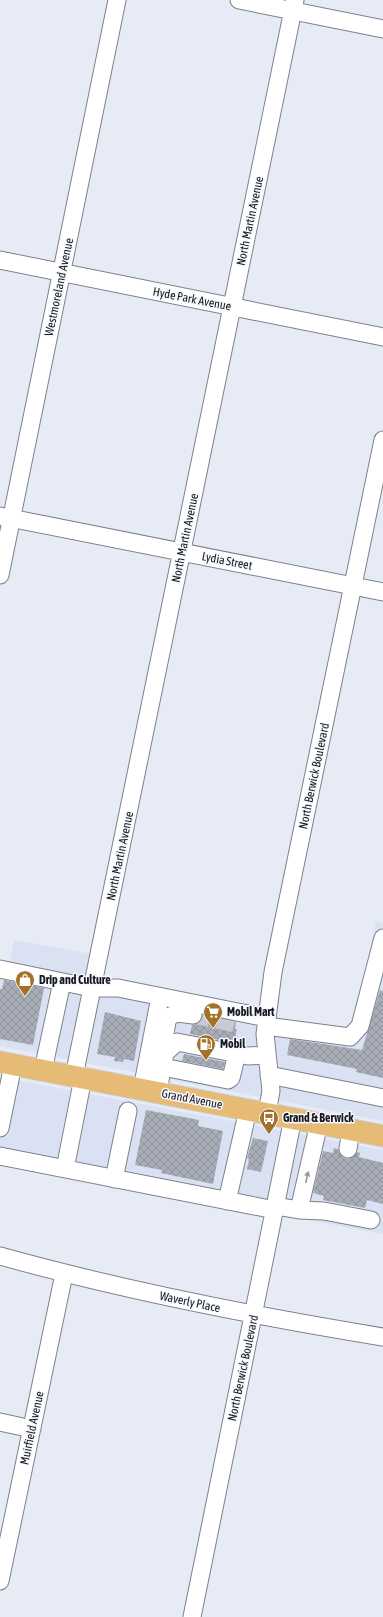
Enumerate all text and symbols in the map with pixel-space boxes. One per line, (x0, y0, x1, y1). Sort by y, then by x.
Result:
street label: North Martin Avenue (234, 175, 266, 267)
street label: Westmoreland Avenue (42, 237, 76, 337)
street label: Hyde Park Avenue (152, 285, 232, 313)
street label: North Martin Avenue (169, 492, 201, 584)
street label: Lydia Street (201, 549, 254, 573)
street label: North Berwick Boulevard (296, 722, 332, 830)
street label: North Martin Avenue (104, 810, 136, 902)
shop icon: Drip and Culture (14, 969, 36, 997)
place label: Drip and Culture (39, 973, 111, 987)
supermarket icon: Mobil Mart (202, 1001, 224, 1029)
place label: Mobil Mart (227, 1005, 275, 1019)
fuel station icon: Mobil (195, 1033, 217, 1061)
place label: Mobil (220, 1037, 246, 1051)
street label: Grand Avenue (160, 1086, 224, 1112)
bus stop icon: Grand & Berwick (258, 1107, 280, 1135)
place label: Grand & Berwick (283, 1111, 354, 1125)
one-way arrow (304, 1171, 310, 1183)
street label: Waverly Place (158, 1289, 222, 1315)
street label: North Berwick Boulevard (225, 1314, 261, 1422)
street label: Muirfield Avenue (17, 1390, 47, 1466)

